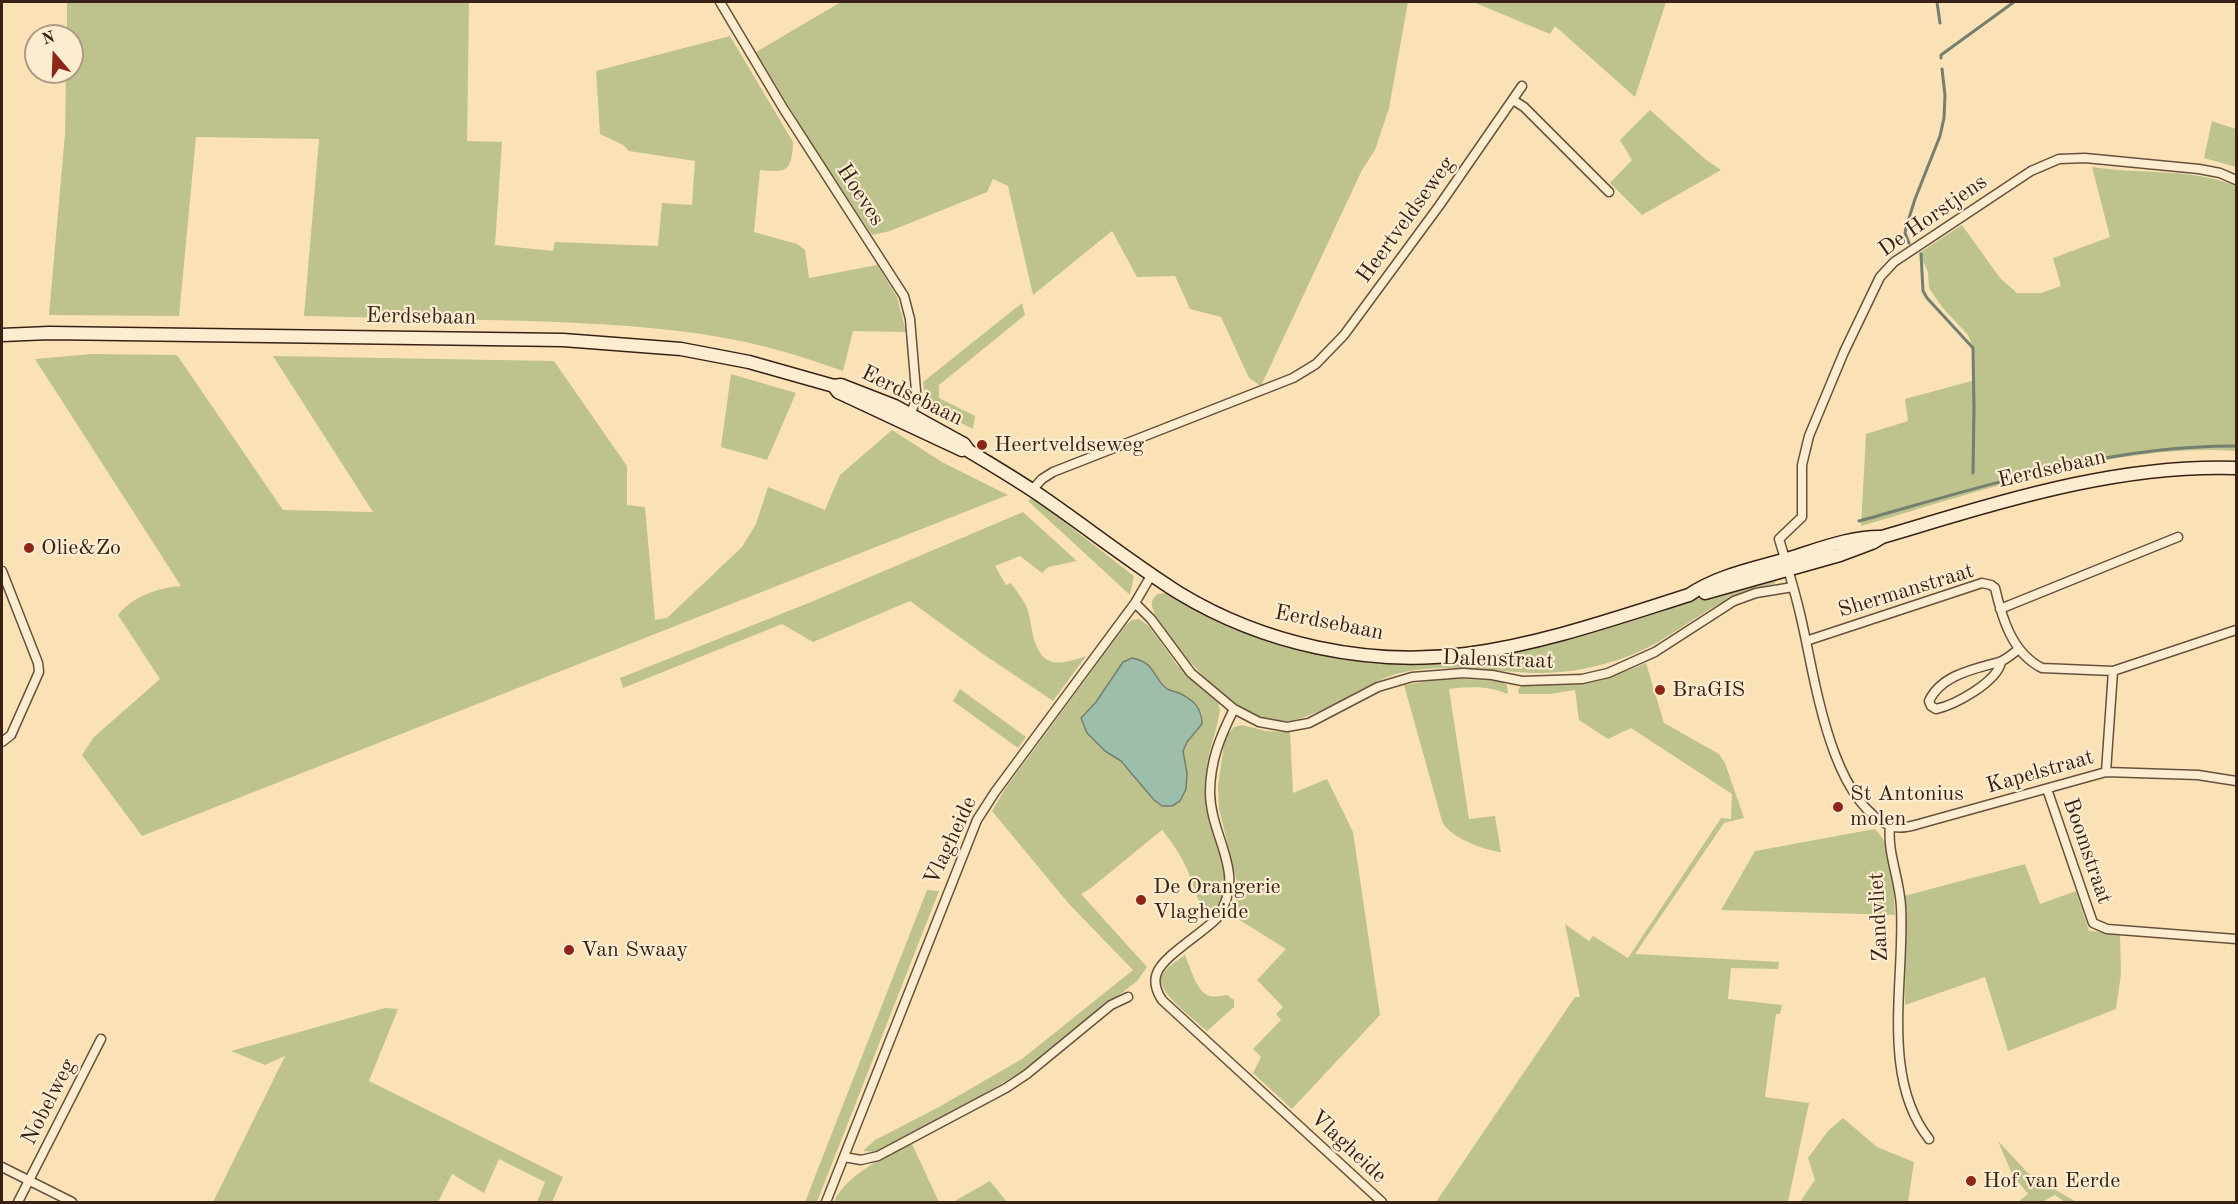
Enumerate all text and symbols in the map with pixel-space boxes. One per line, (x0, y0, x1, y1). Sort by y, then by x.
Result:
north arrow (24, 24, 84, 84)
text: N (40, 29, 57, 48)
street label: Heertveldseweg (1351, 152, 1461, 288)
street label: Hoeves (830, 159, 890, 231)
street label: De Horstjens (1874, 169, 1992, 263)
street label: Eerdsebaan (366, 303, 476, 331)
street label: Eerdsebaan (857, 360, 967, 432)
place label: Heertveldseweg (994, 432, 1144, 458)
marker: Heertveldseweg (975, 438, 989, 452)
street label: Eerdsebaan (1995, 444, 2109, 494)
place label: Olie&Zo (41, 535, 121, 561)
marker: Olie&Zo (22, 541, 36, 555)
street label: Shermanstraat (1835, 558, 1977, 624)
street label: Eerdsebaan (1272, 600, 1386, 646)
street label: Dalenstraat (1442, 645, 1554, 675)
place label: BraGIS (1672, 677, 1745, 703)
marker: BraGIS (1653, 683, 1667, 697)
street label: Kapelstraat (1983, 744, 2097, 800)
place label: St Antonius molen (1850, 781, 1964, 832)
street label: Vlagheide (919, 792, 983, 890)
street label: Boomstraat (2057, 795, 2117, 907)
marker: St Antonius molen (1831, 800, 1845, 814)
street label: Zandvliet (1863, 871, 1895, 963)
place label: De Orangerie Vlagheide (1153, 874, 1281, 926)
marker: De Orangerie Vlagheide (1134, 893, 1148, 907)
place label: Van Swaay (581, 937, 688, 963)
marker: Van Swaay (562, 943, 576, 957)
street label: Nobelweg (16, 1054, 82, 1150)
street label: Vlagheide (1304, 1105, 1392, 1189)
place label: Hof van Eerde (1983, 1168, 2120, 1194)
marker: Hof van Eerde (1964, 1174, 1978, 1188)

